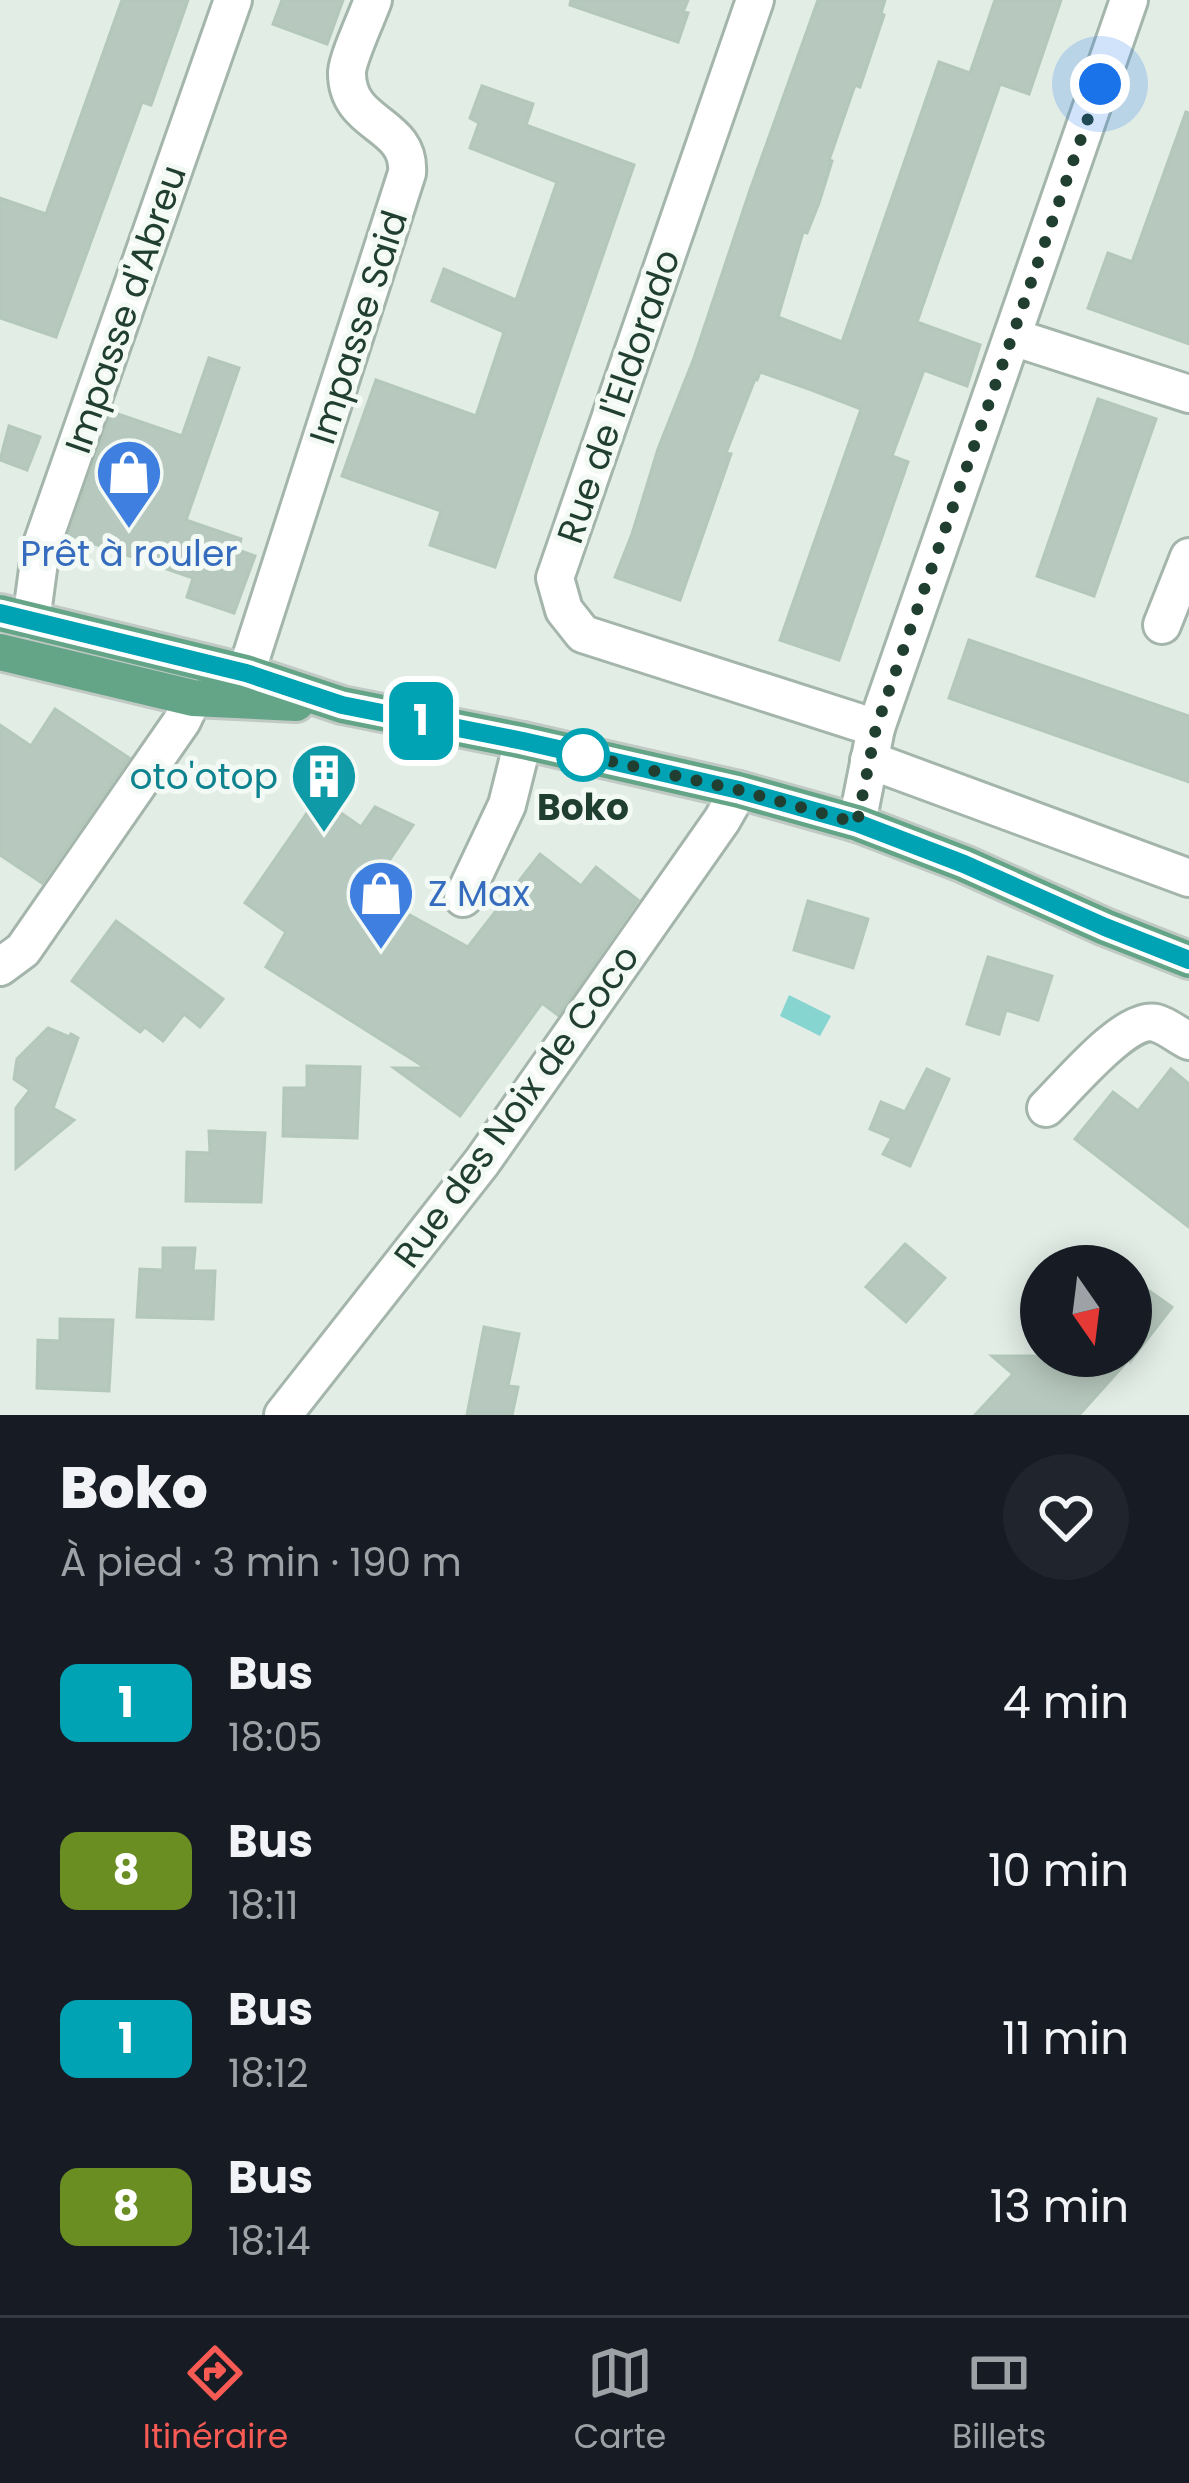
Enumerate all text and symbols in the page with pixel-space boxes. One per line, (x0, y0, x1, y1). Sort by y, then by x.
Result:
your location (1070, 54, 1130, 114)
street label: Impasse d'Abreu (52, 158, 199, 460)
street label: Impasse Said (297, 204, 420, 450)
street label: Rue de l'Eldorado (544, 242, 693, 550)
shop icon: Prêt à rouler (94, 437, 164, 531)
place label: Prêt à rouler (20, 528, 238, 579)
line badge: 1 (382, 682, 460, 760)
text: 1 (413, 691, 429, 750)
marker: Boko (558, 730, 608, 780)
building icon: oto'otop (289, 741, 359, 835)
place label: oto'otop (130, 751, 278, 802)
place label: Boko (537, 782, 629, 833)
shop icon: Z Max (346, 858, 416, 952)
place label: Z Max (428, 868, 530, 919)
street label: Rue des Noix de Coco (382, 934, 651, 1278)
north arrow (1020, 1245, 1152, 1377)
map controls (1020, 1245, 1152, 1377)
text: Boko (60, 1448, 208, 1528)
button: heart (1003, 1454, 1129, 1580)
text: À pied · 3 min · 190 m (60, 1535, 462, 1590)
text: Bus (228, 1642, 313, 1705)
text: 4 min (1002, 1671, 1129, 1734)
text: 1 (118, 1673, 134, 1732)
text: 18:05 (228, 1710, 322, 1765)
text: Bus (228, 1810, 313, 1873)
text: 10 min (988, 1839, 1129, 1902)
text: 8 (112, 1841, 140, 1900)
text: 18:11 (228, 1878, 298, 1933)
text: Bus (228, 1978, 313, 2041)
text: 11 min (1002, 2007, 1129, 2070)
text: 1 (118, 2009, 134, 2068)
text: 18:12 (228, 2046, 308, 2101)
text: Bus (228, 2146, 313, 2209)
text: 13 min (990, 2175, 1129, 2238)
text: 8 (112, 2177, 140, 2236)
text: 18:14 (228, 2214, 310, 2269)
tab: Itinéraire (143, 2340, 288, 2462)
tab: Carte (574, 2340, 666, 2462)
tab: Billets (952, 2340, 1046, 2462)

